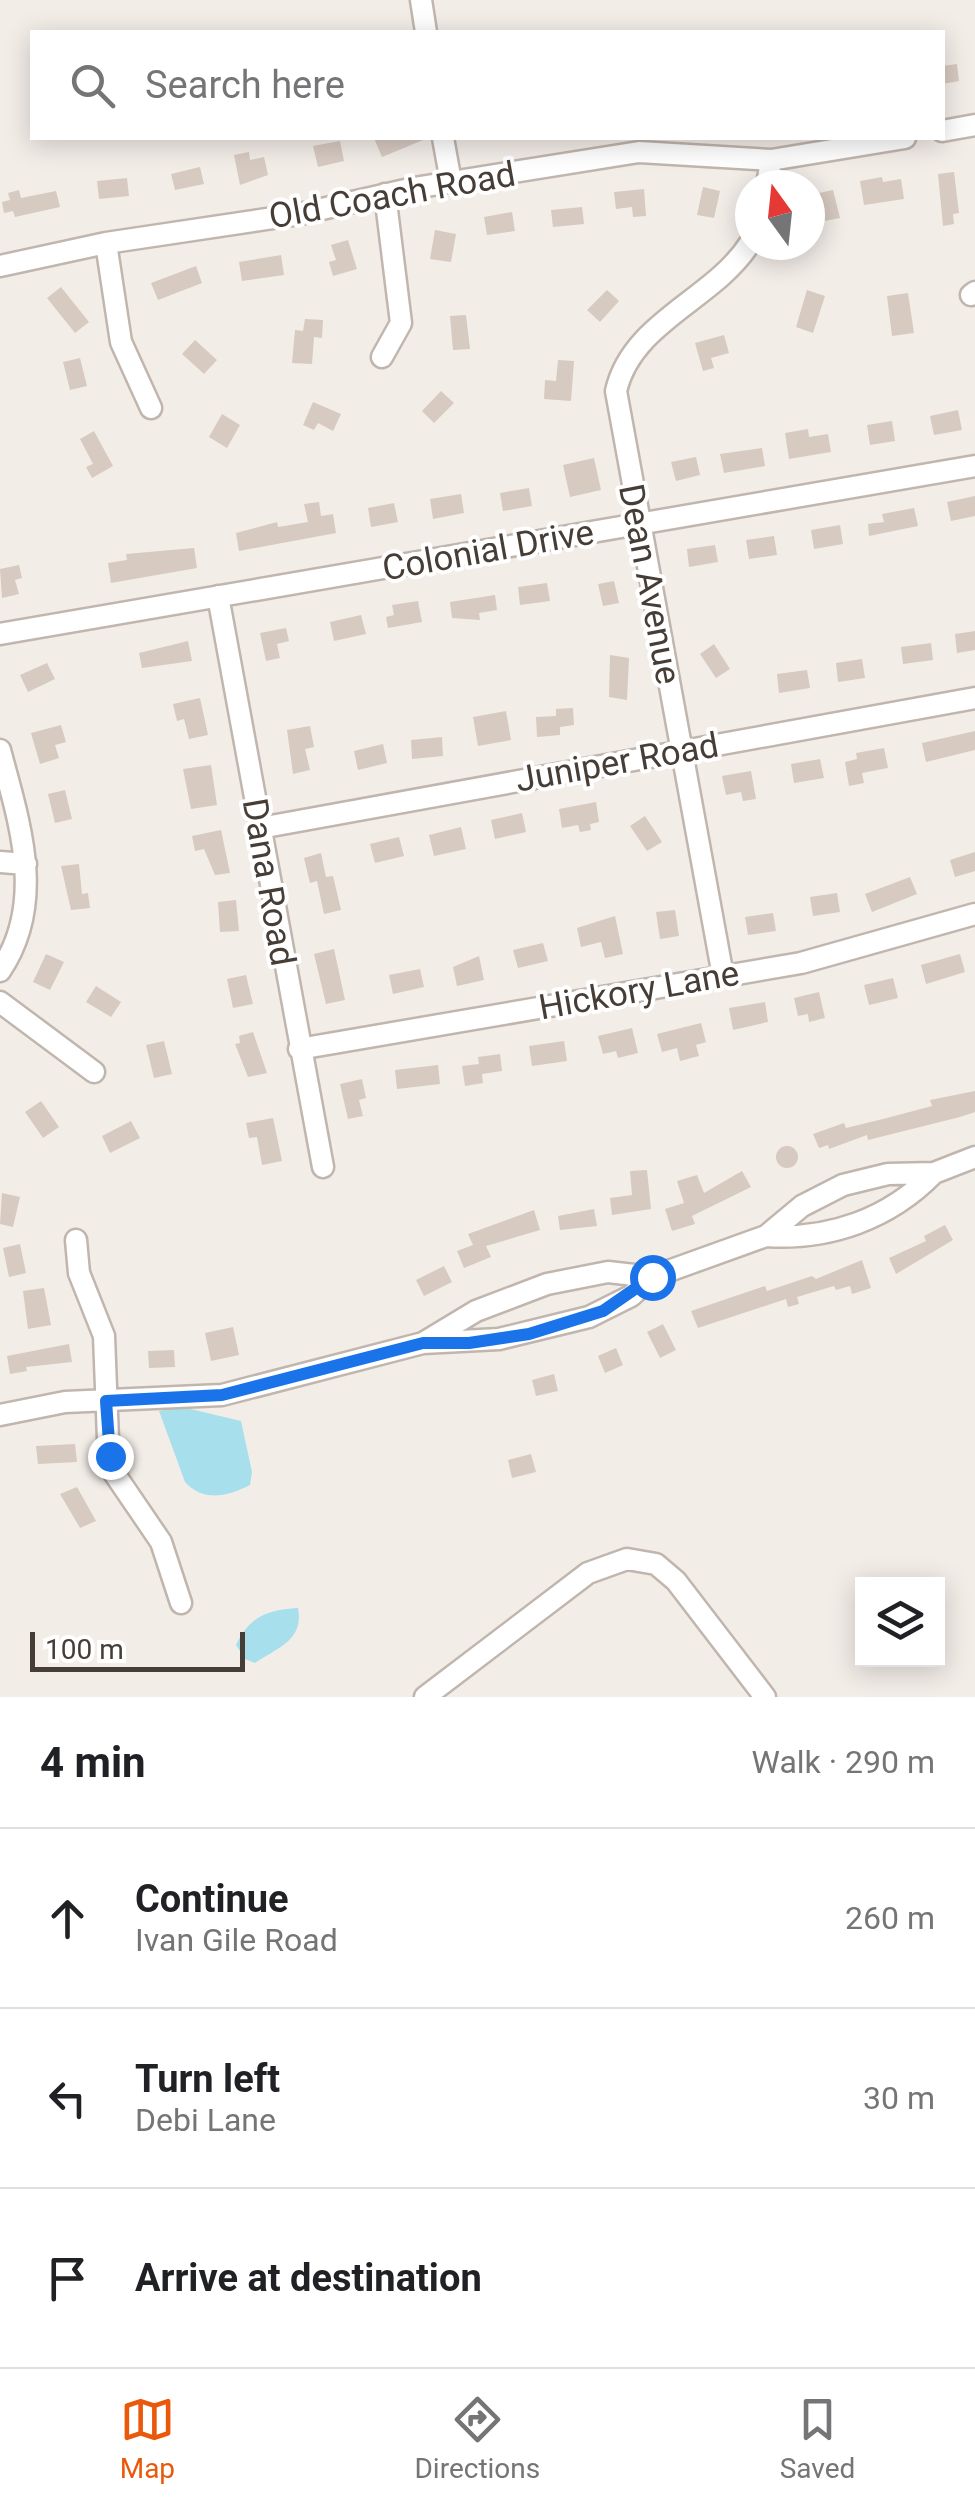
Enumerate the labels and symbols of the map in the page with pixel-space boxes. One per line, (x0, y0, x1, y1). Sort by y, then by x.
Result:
street label: Old Coach Road (266, 154, 518, 237)
north arrow (735, 170, 825, 260)
street label: Dean Avenue (610, 481, 689, 688)
street label: Colonial Drive (379, 512, 597, 589)
street label: Juniper Road (512, 724, 722, 801)
street label: Dana Road (234, 795, 303, 969)
street label: Hickory Lane (536, 953, 742, 1028)
route start (630, 1255, 676, 1301)
route end (88, 1434, 134, 1480)
scale bar (30, 1627, 245, 1672)

